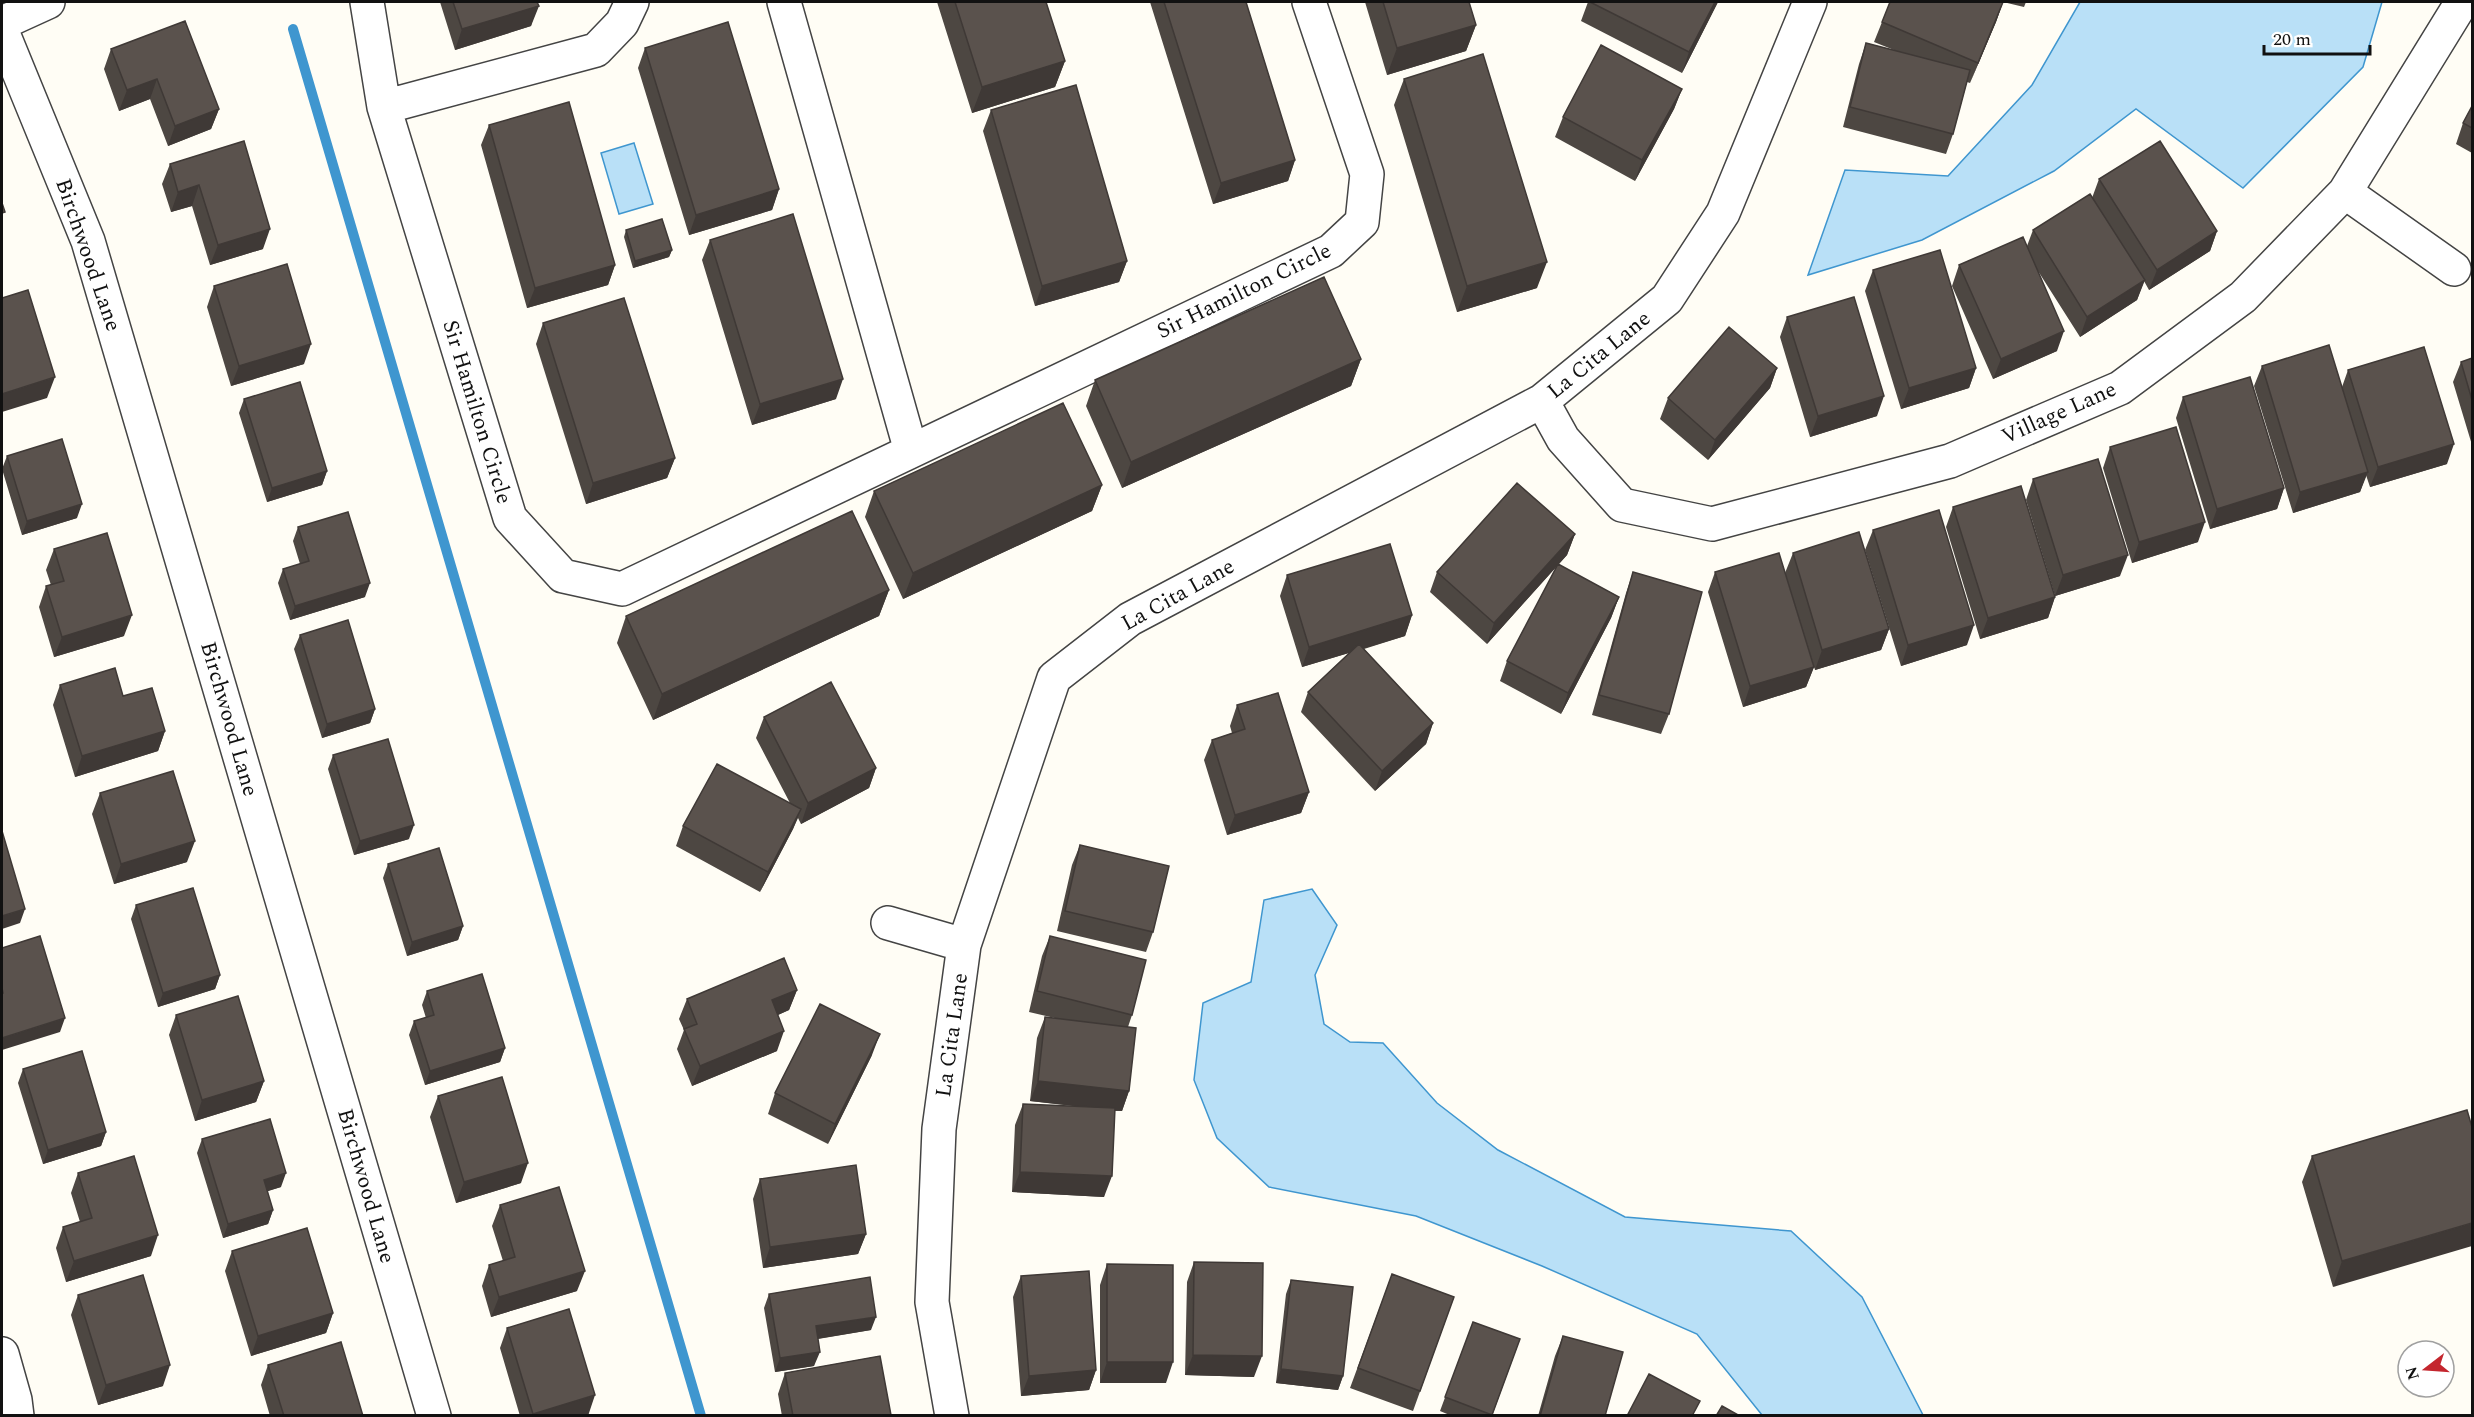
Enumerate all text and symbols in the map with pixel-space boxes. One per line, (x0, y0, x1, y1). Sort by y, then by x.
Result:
scale bar (2264, 18, 2370, 56)
text: 20 m (2273, 26, 2311, 53)
street label: Birchwood Lane (46, 174, 130, 336)
street label: Sir Hamilton Circle (1151, 234, 1337, 348)
street label: La Cita Lane (1540, 303, 1658, 407)
street label: Sir Hamilton Circle (433, 316, 521, 508)
street label: Village Lane (1996, 373, 2122, 453)
street label: La Cita Lane (1115, 550, 1241, 640)
street label: Birchwood Lane (191, 638, 267, 800)
street label: La Cita Lane (927, 971, 977, 1099)
street label: Birchwood Lane (328, 1105, 404, 1267)
north arrow (2396, 1339, 2456, 1399)
text: N (2399, 1363, 2426, 1383)

